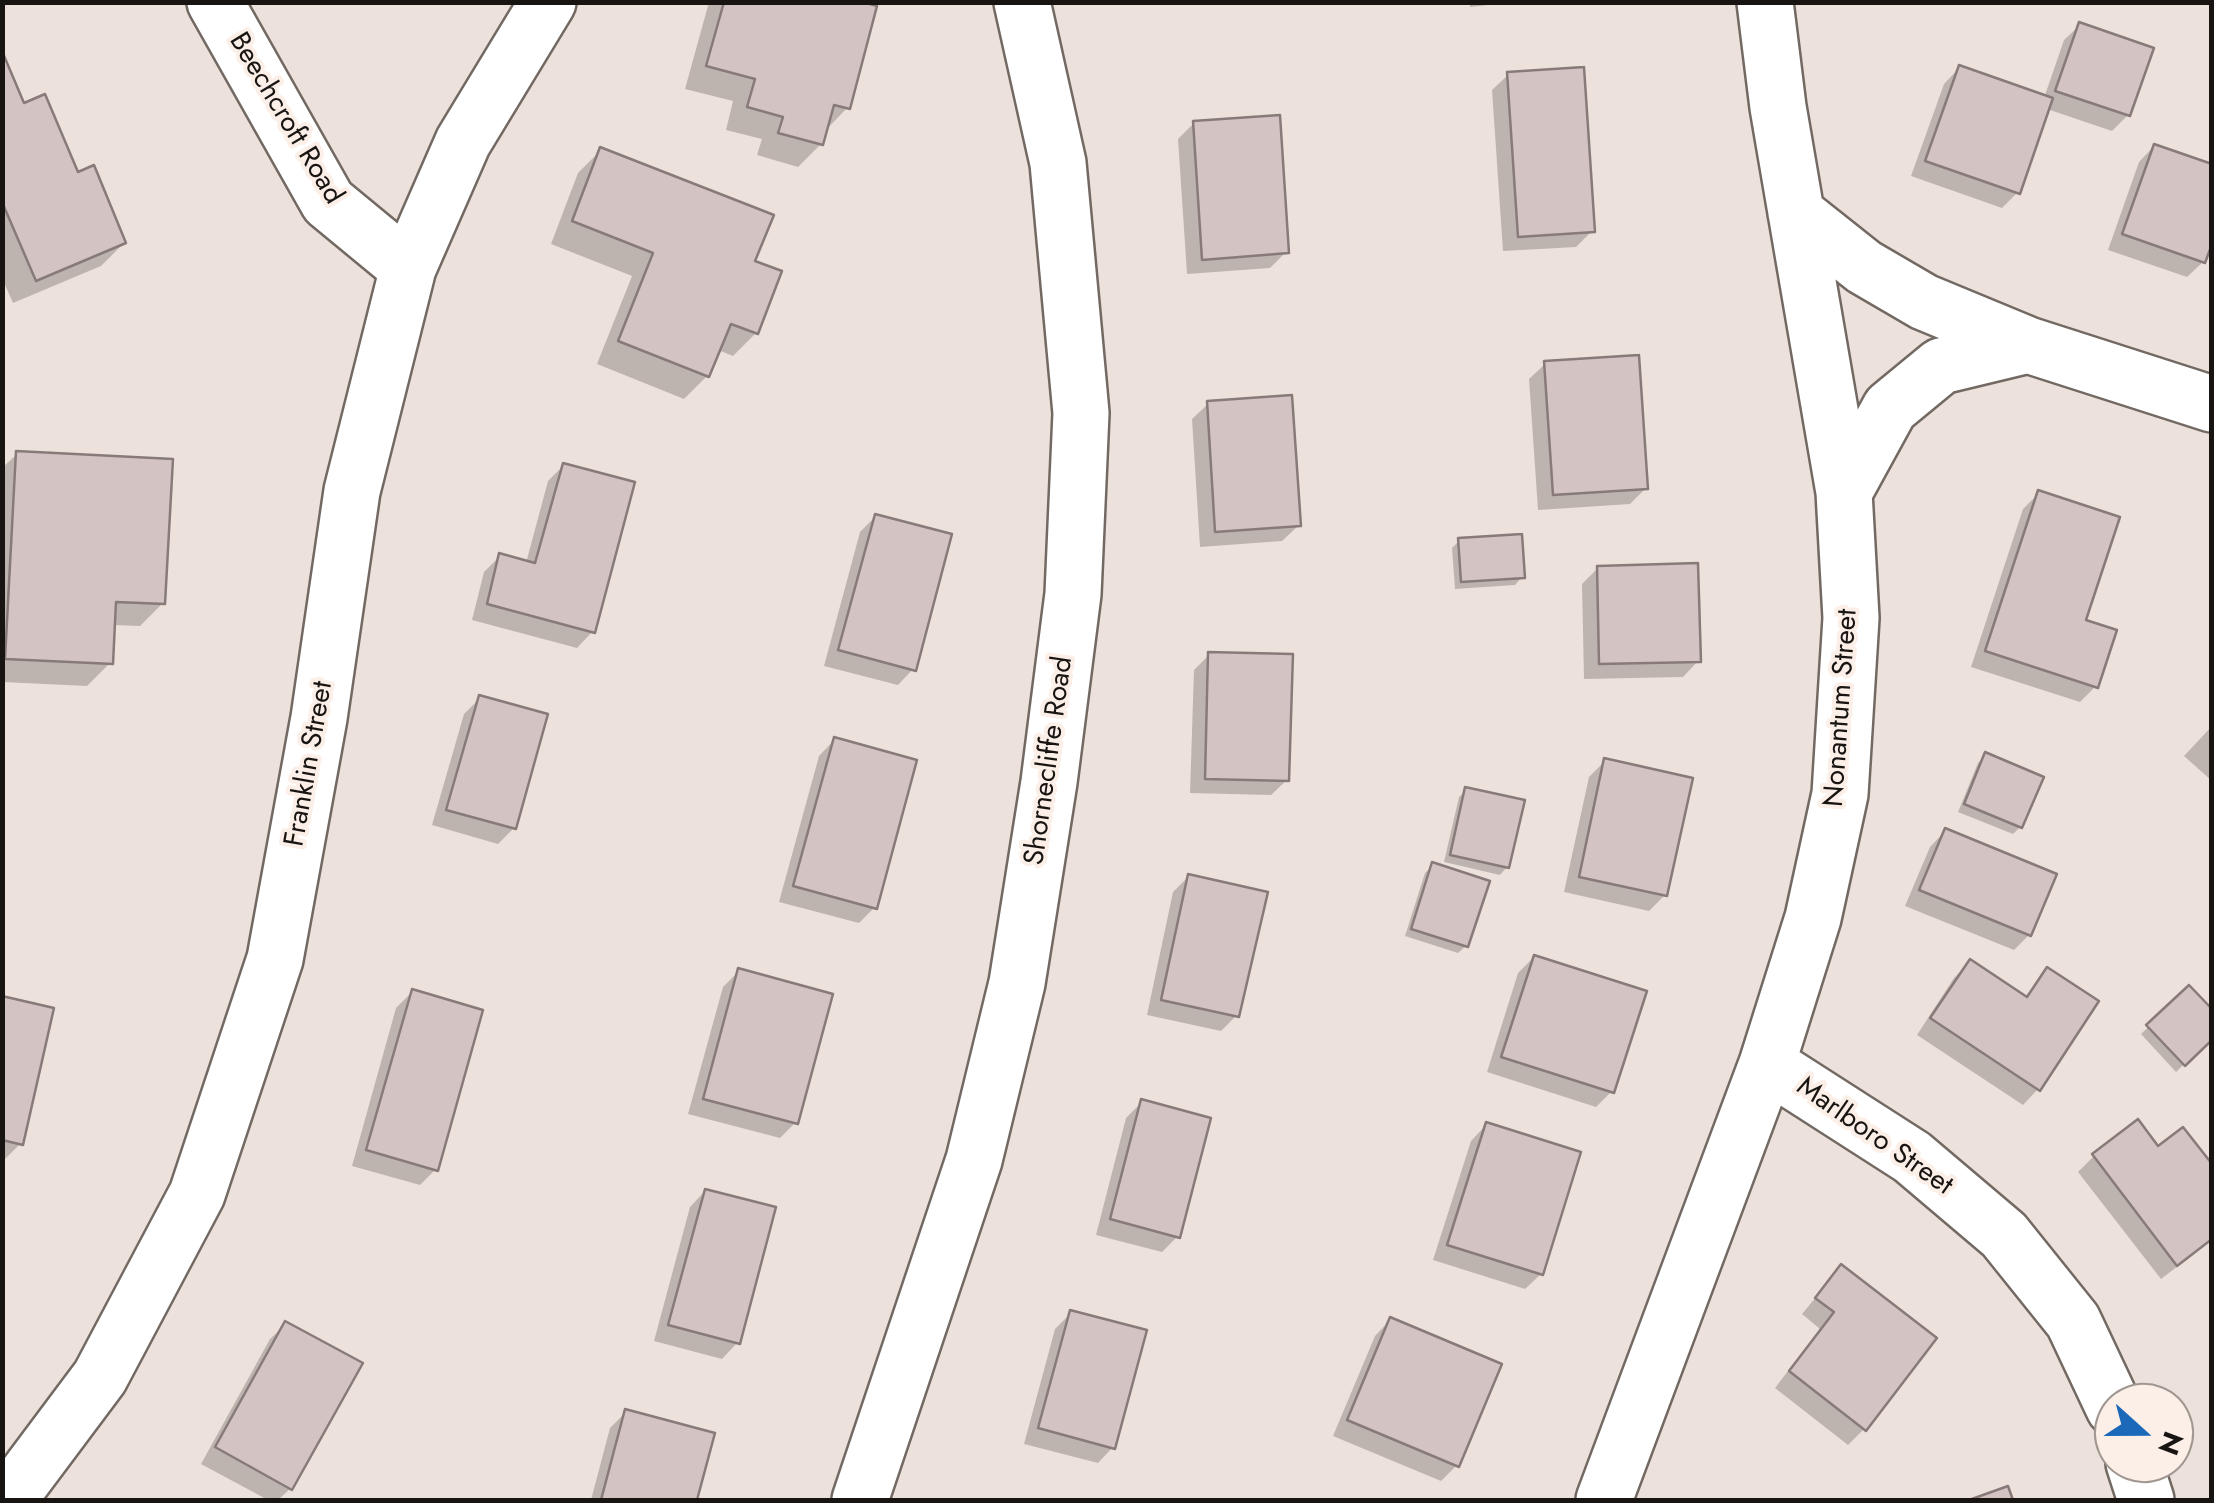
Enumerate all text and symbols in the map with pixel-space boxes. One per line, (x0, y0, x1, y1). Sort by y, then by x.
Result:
street label: Beechcroft Road (221, 27, 349, 211)
street label: Nonantum Street (1818, 608, 1866, 808)
street label: Shornecliffe Road (1019, 654, 1081, 868)
street label: Franklin Street (279, 679, 341, 849)
street label: Marlboro Street (1789, 1071, 1959, 1203)
north arrow (2094, 1383, 2194, 1483)
text: N (2147, 1425, 2194, 1461)

